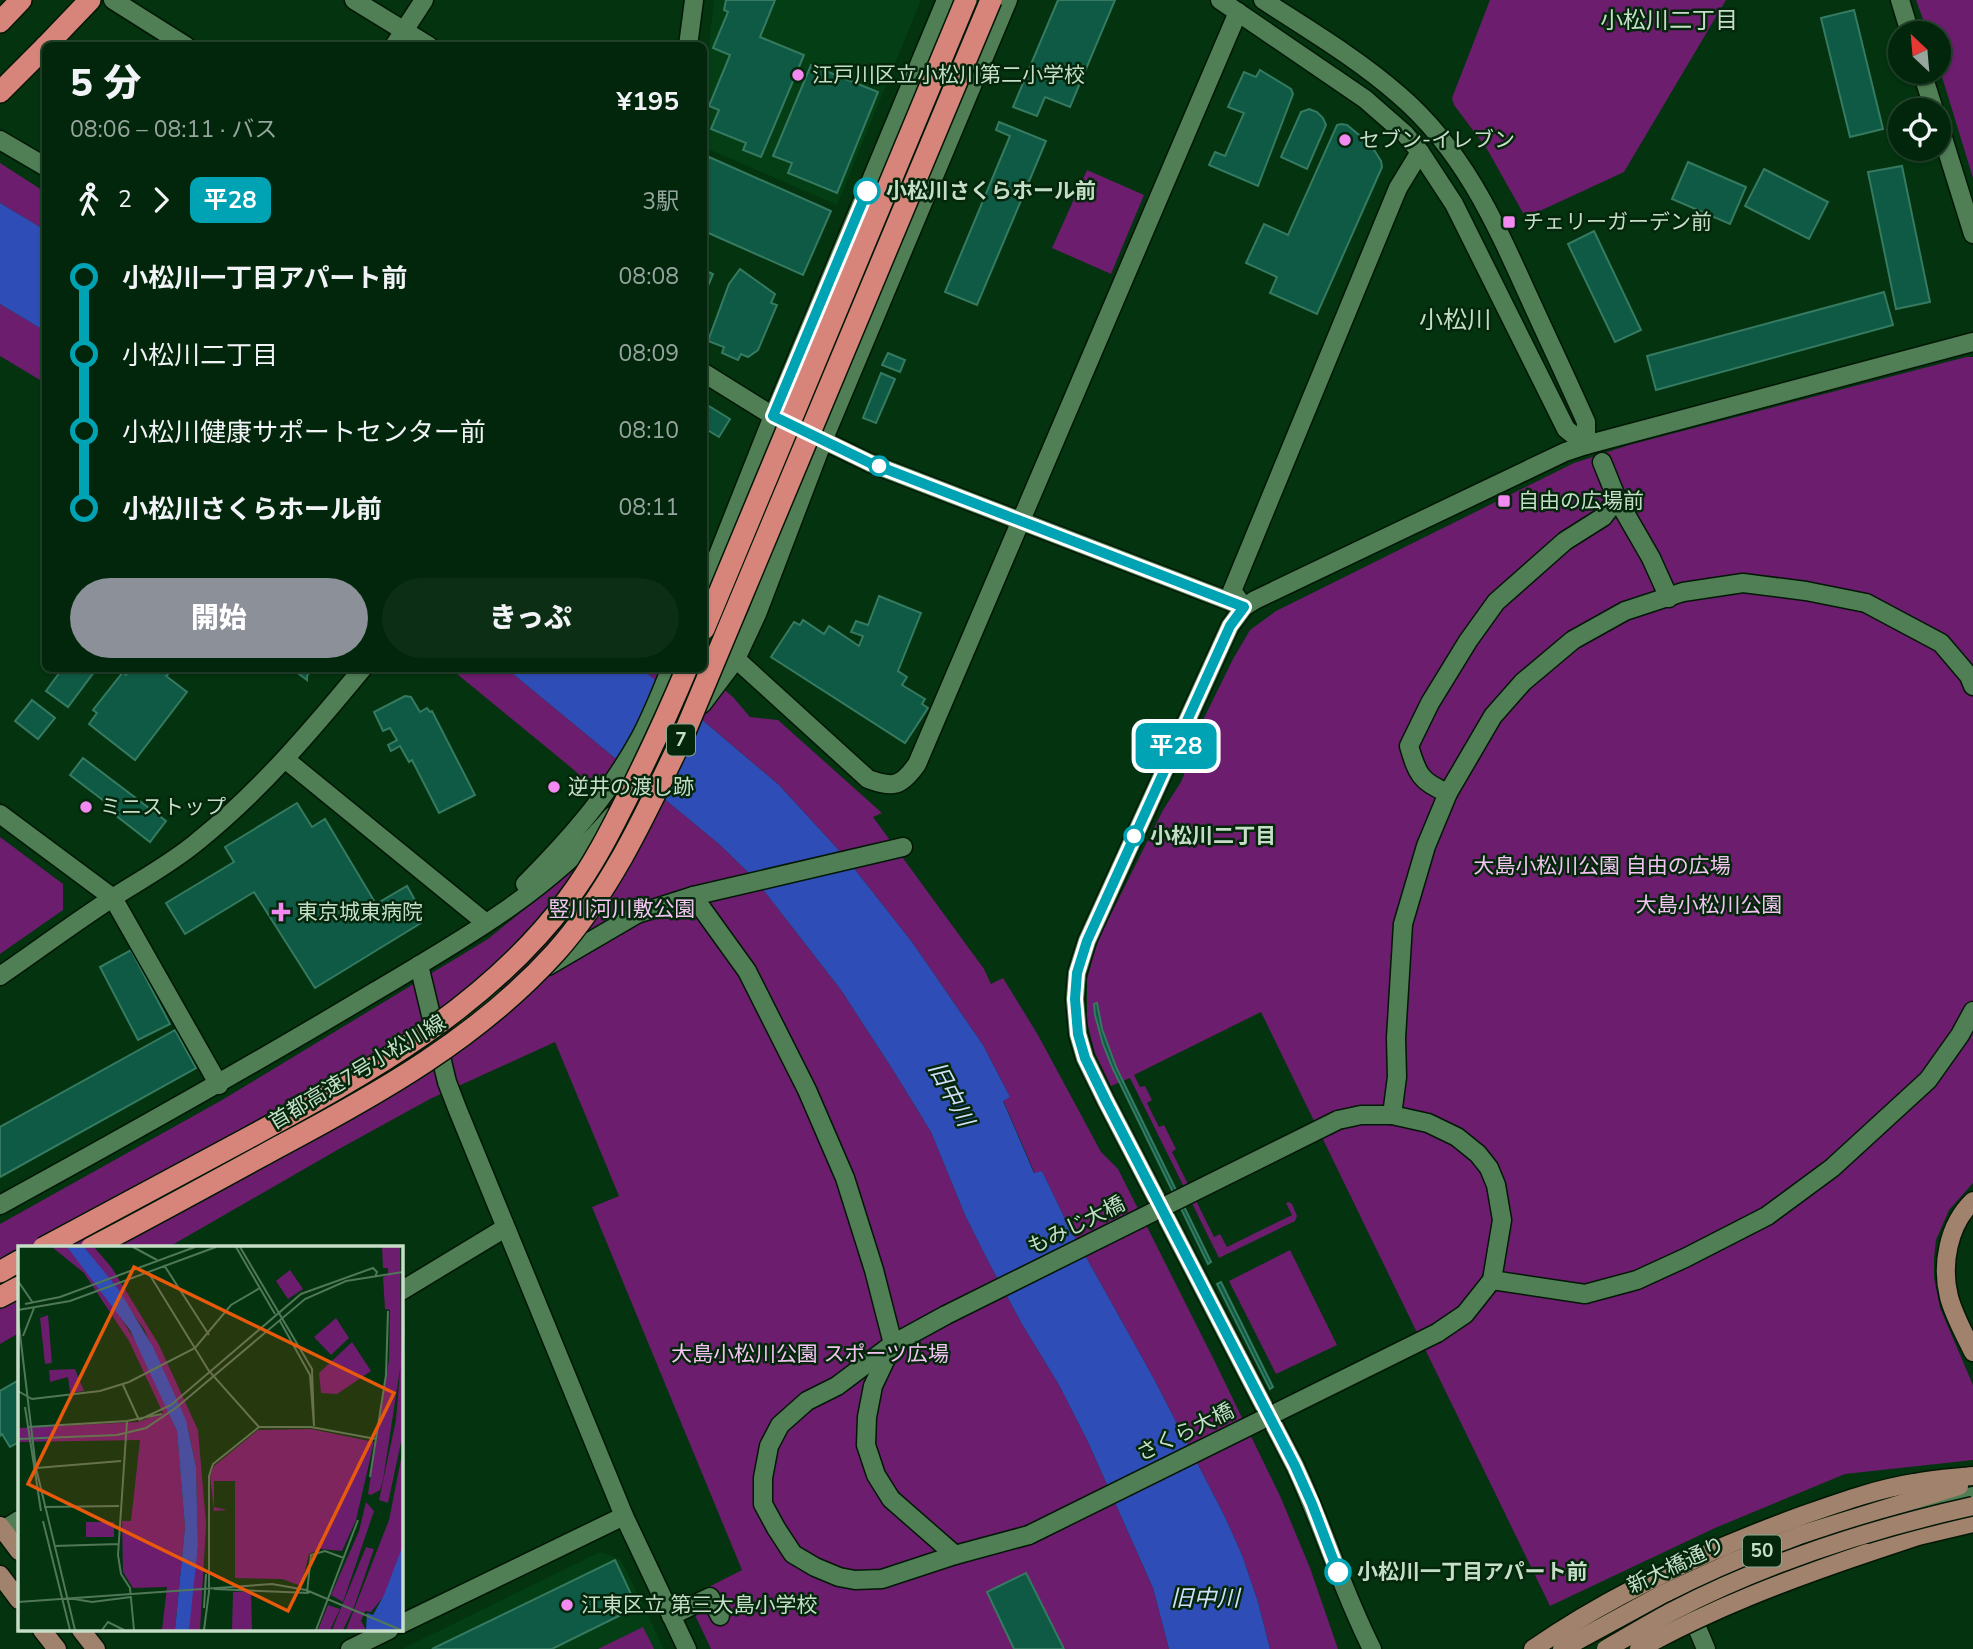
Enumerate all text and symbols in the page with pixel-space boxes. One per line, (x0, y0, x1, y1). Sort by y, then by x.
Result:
district label: 小松川二丁目 (1600, 5, 1738, 36)
north arrow (1888, 21, 1951, 84)
map controls (1888, 21, 1951, 161)
text: 5 分 (70, 58, 141, 109)
place label: 江戸川区立小松川第二小学校 (812, 61, 1085, 89)
marker: 江戸川区立小松川第二小学校 (790, 67, 806, 83)
text: ¥195 (617, 84, 679, 119)
button: locate (1888, 98, 1951, 161)
text: 08:06 – 08:11 · バス (70, 114, 277, 145)
place label: セブン-イレブン (1359, 126, 1515, 154)
marker: セブン-イレブン (1337, 132, 1353, 148)
place label: 小松川さくらホール前 (886, 177, 1096, 205)
marker: 小松川さくらホール前 (854, 178, 880, 204)
icon: walk (70, 181, 108, 219)
icon: forward (142, 181, 180, 219)
text: 2 (118, 184, 132, 215)
text: 平28 (204, 184, 257, 216)
text: 3駅 (642, 186, 679, 217)
place label: チェリーガーデン前 (1523, 208, 1712, 236)
marker: チェリーガーデン前 (1501, 214, 1517, 230)
text: 小松川一丁目アパート前 (122, 261, 407, 296)
text: 08:08 (619, 261, 679, 292)
district label: 小松川 (1419, 304, 1491, 336)
text: 小松川二丁目 (122, 338, 278, 373)
text: 08:09 (619, 338, 679, 369)
text: 小松川健康サポートセンター前 (122, 415, 486, 450)
text: 08:10 (619, 415, 679, 446)
unlabelled marker (869, 456, 889, 476)
place label: 自由の広場前 (1518, 487, 1644, 515)
text: 小松川さくらホール前 (122, 492, 382, 527)
text: 08:11 (619, 492, 679, 523)
marker: 自由の広場前 (1496, 493, 1512, 509)
button: 開始 (70, 578, 368, 658)
button: きっぷ (382, 578, 679, 658)
line badge: 平28 (1136, 723, 1216, 769)
road number: 7 (667, 724, 695, 755)
text: 平28 (1150, 730, 1202, 762)
place label: 逆井の渡し跡 (568, 773, 694, 801)
marker: 逆井の渡し跡 (546, 779, 562, 795)
place label: ミニストップ (100, 793, 226, 821)
marker: ミニストップ (78, 799, 94, 815)
place label: 小松川二丁目 (1150, 822, 1276, 850)
marker: 小松川二丁目 (1124, 826, 1144, 846)
park label: 大島小松川公園 自由の広場 (1473, 852, 1731, 880)
park label: 大島小松川公園 (1636, 891, 1783, 919)
park label: 竪川河川敷公園 (549, 895, 696, 923)
place label: 東京城東病院 (297, 898, 423, 926)
marker: 東京城東病院 (271, 902, 291, 922)
street label: 首都高速7号小松川線 (263, 1008, 451, 1136)
water label: 旧中川 (921, 1056, 982, 1134)
street label: もみじ大橋 (1023, 1189, 1129, 1261)
inset map (18, 1246, 402, 1632)
park label: 大島小松川公園 スポーツ広場 (671, 1340, 949, 1368)
street label: さくら大橋 (1132, 1396, 1238, 1468)
street label: 新大橋通り (1623, 1530, 1729, 1600)
road number: 50 (1743, 1536, 1781, 1567)
place label: 小松川一丁目アパート前 (1357, 1558, 1588, 1586)
marker: 小松川一丁目アパート前 (1325, 1559, 1351, 1585)
water label: 旧中川 (1171, 1583, 1243, 1614)
place label: 江東区立 第三大島小学校 (581, 1591, 817, 1619)
marker: 江東区立 第三大島小学校 (559, 1597, 575, 1613)

